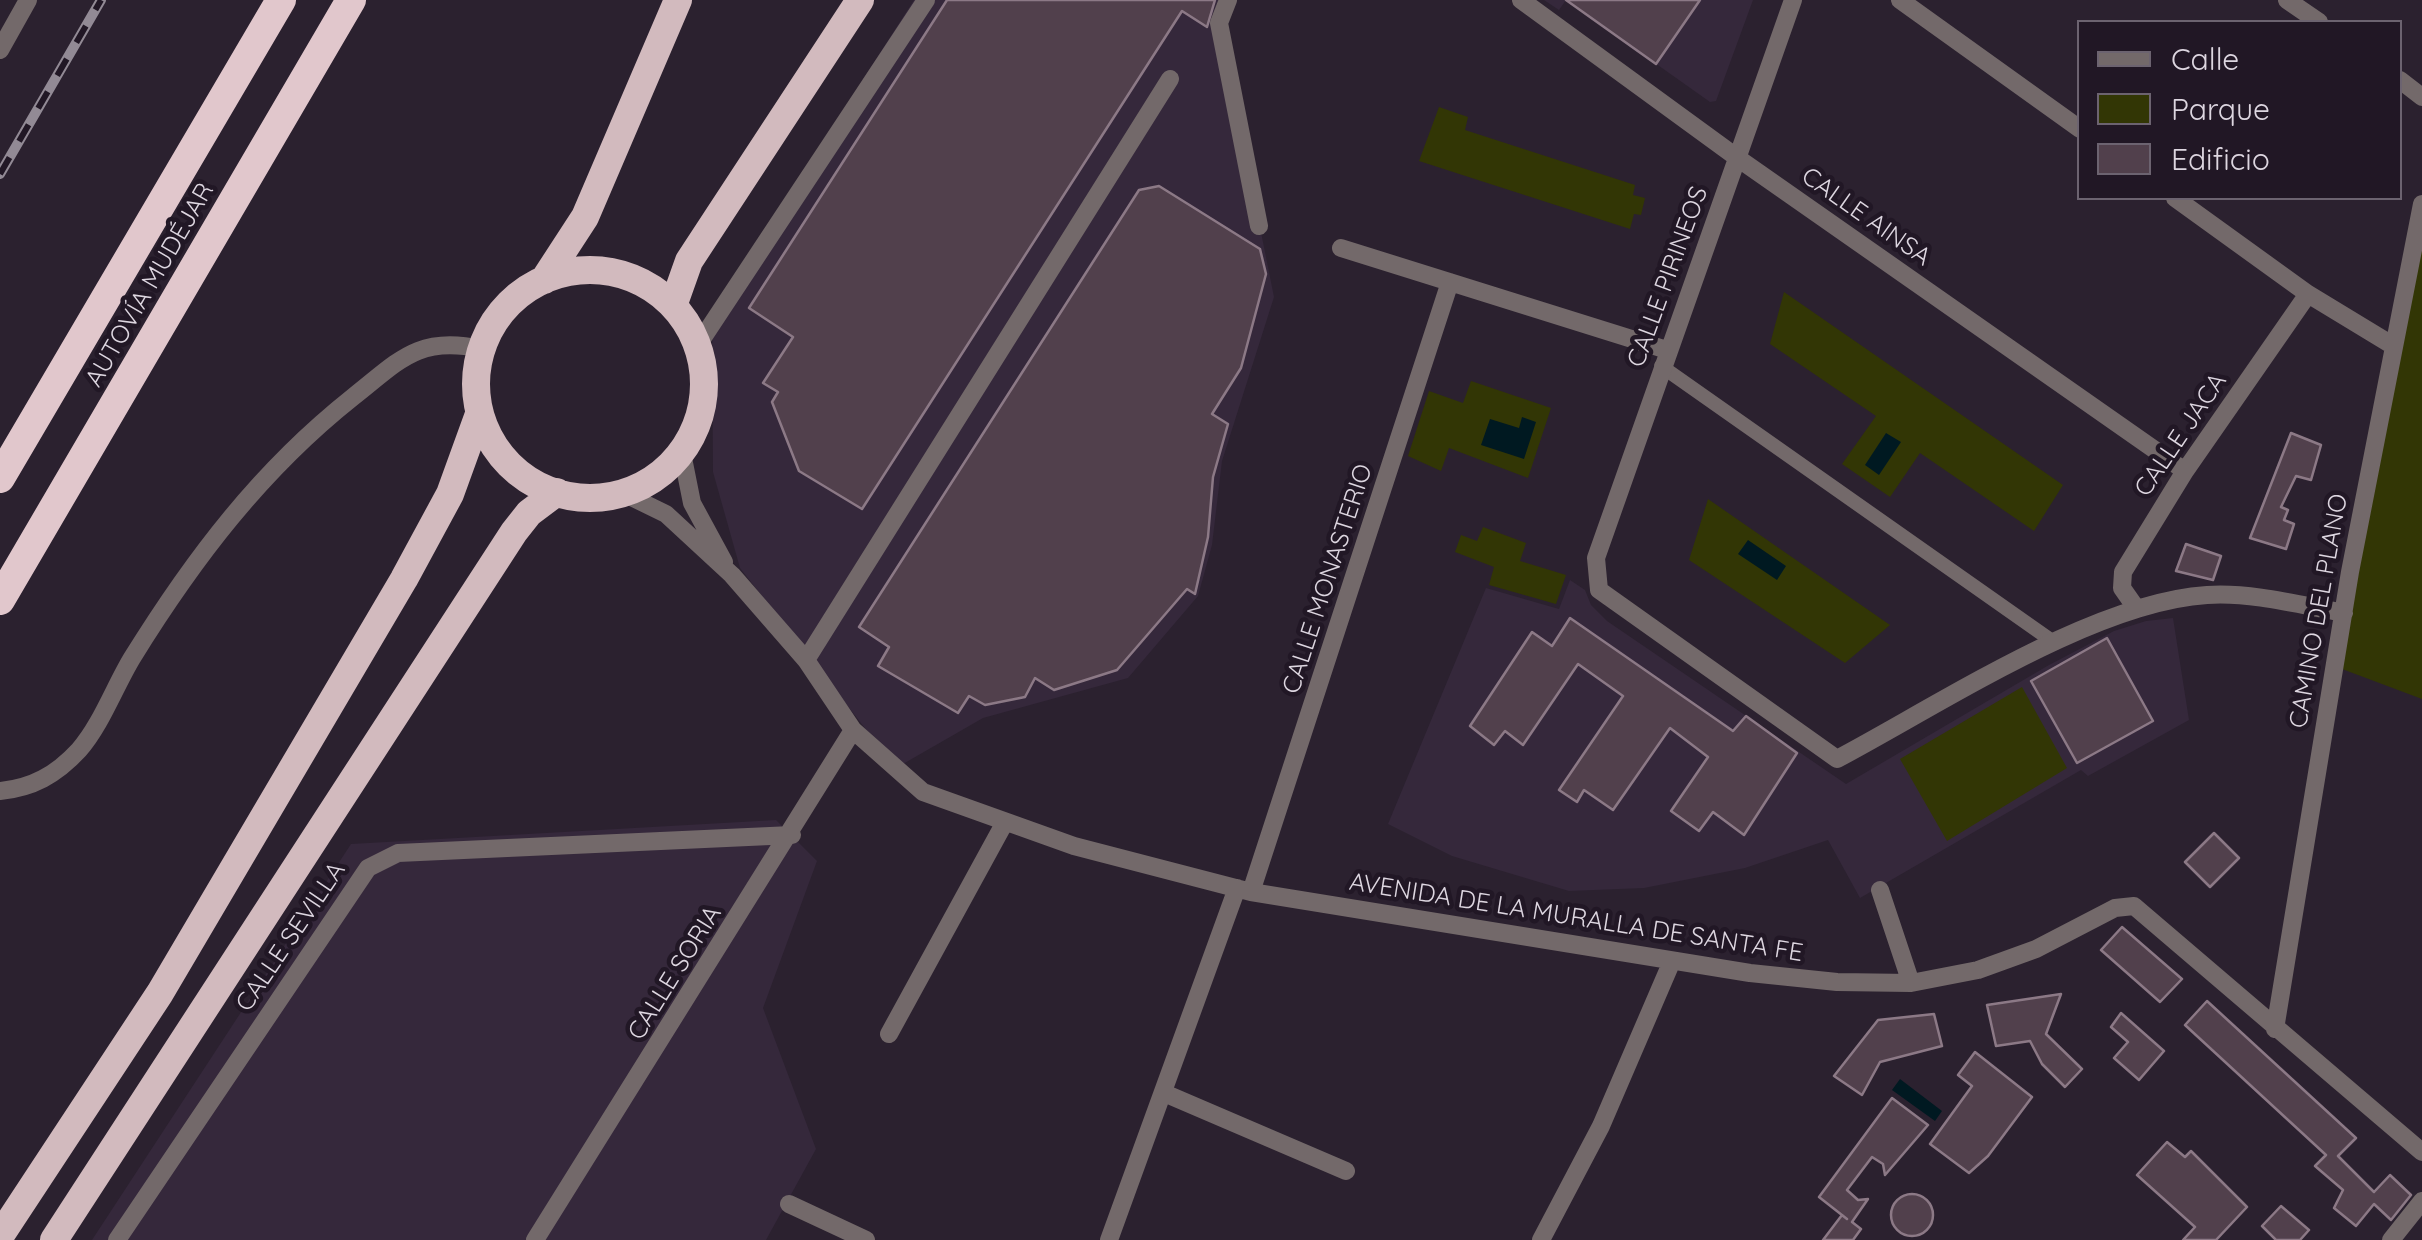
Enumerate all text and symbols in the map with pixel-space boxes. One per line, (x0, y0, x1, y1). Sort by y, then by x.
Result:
legend (2077, 20, 2402, 200)
text: Calle (2171, 40, 2239, 78)
text: Parque (2171, 90, 2270, 128)
text: Edificio (2171, 140, 2270, 178)
street label: CALLE AINSA (1796, 161, 1936, 273)
street label: AUTOVÍA MUDÉJAR (79, 178, 221, 392)
street label: CALLE PIRINEOS (1621, 183, 1715, 371)
street label: CALLE JACA (2129, 368, 2233, 502)
street label: CALLE MONASTERIO (1277, 460, 1379, 698)
street label: CAMINO DEL PLANO (2284, 491, 2354, 731)
street label: CALLE SEVILLA (230, 856, 352, 1018)
street label: AVENIDA DE LA MURALLA DE SANTA FE (1347, 867, 1805, 969)
street label: CALLE SORIA (622, 900, 728, 1046)

